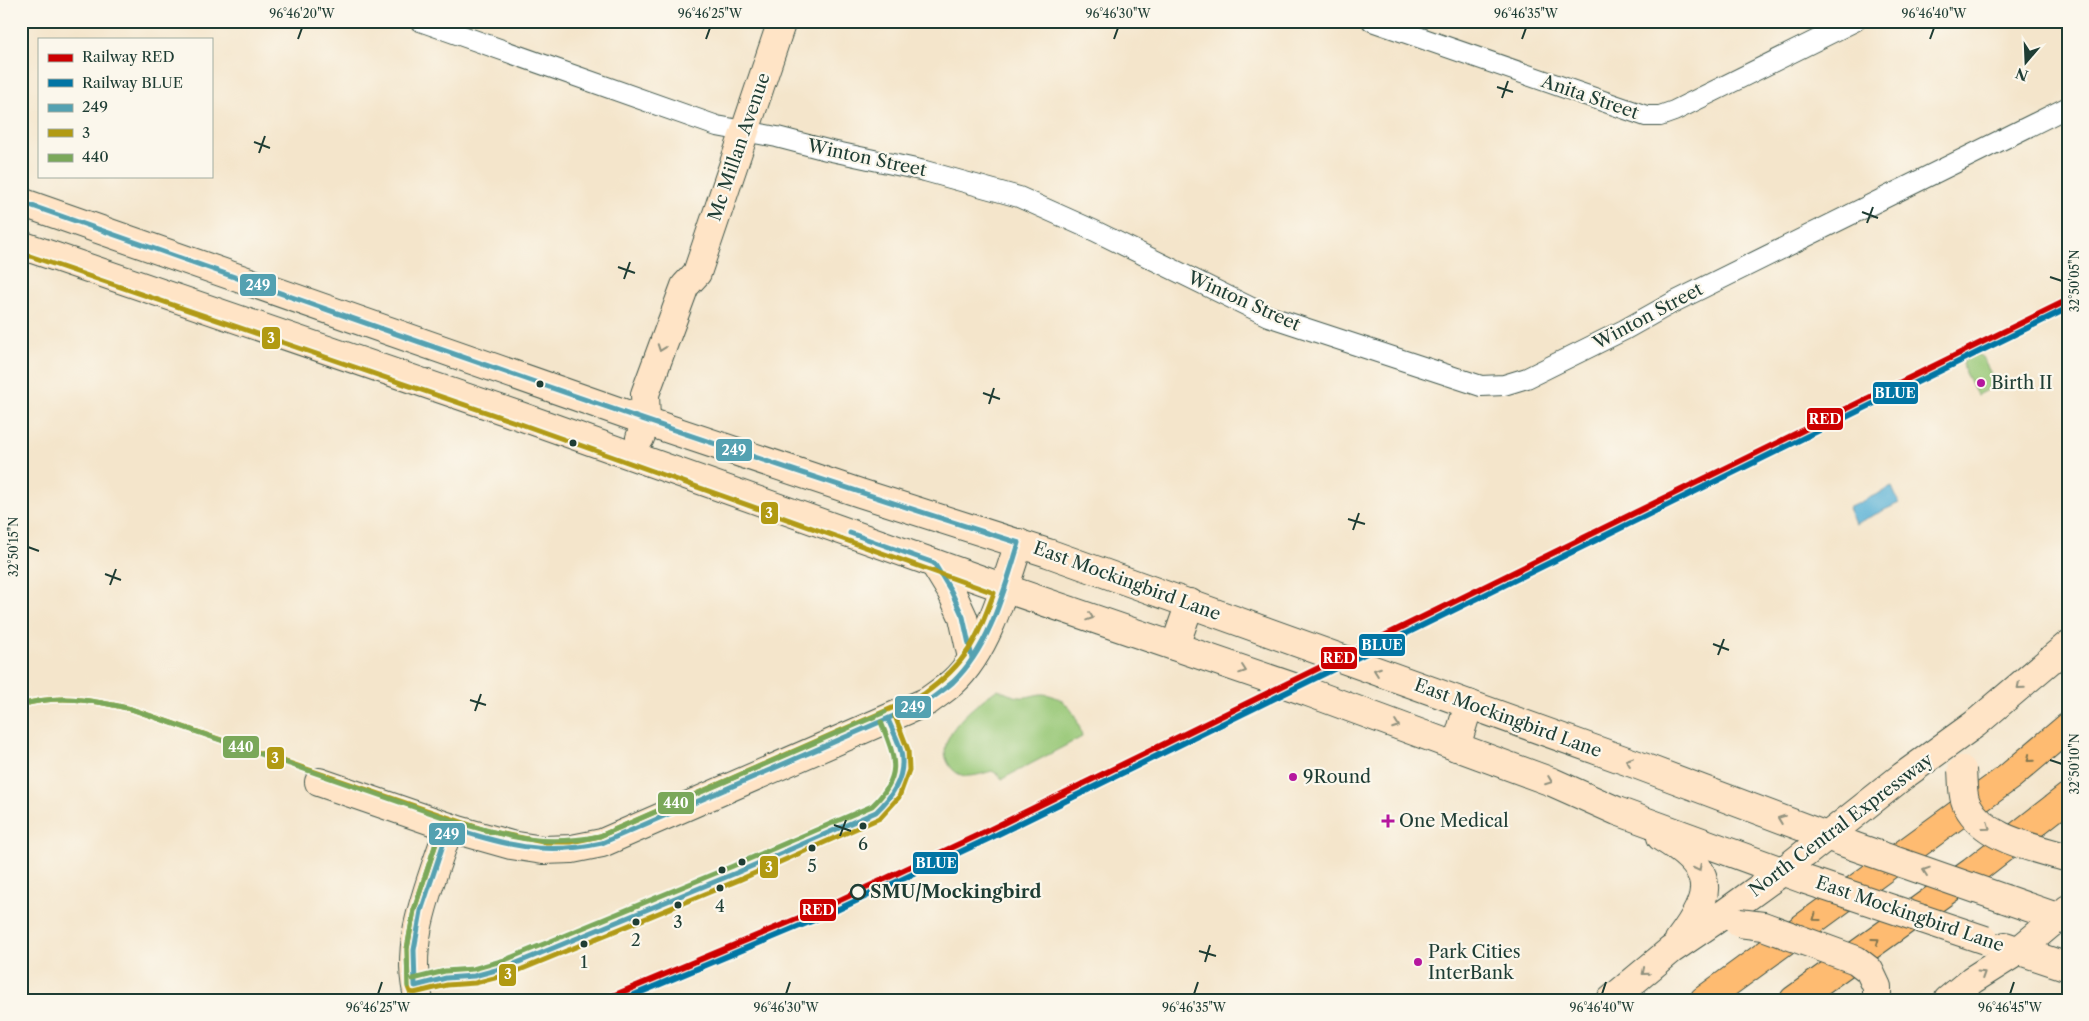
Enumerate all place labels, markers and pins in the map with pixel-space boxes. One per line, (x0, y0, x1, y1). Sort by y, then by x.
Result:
line badge: 3 (261, 326, 281, 350)
place label: Birth II (1991, 372, 2053, 394)
marker: Birth II (1975, 377, 1987, 389)
unlabelled marker (535, 379, 545, 389)
unlabelled marker (568, 438, 578, 448)
line badge: 3 (760, 501, 779, 525)
line badge: 3 (266, 746, 285, 770)
place label: 9Round (1303, 766, 1371, 788)
marker: 9Round (1287, 771, 1299, 783)
place label: One Medical (1399, 810, 1509, 832)
marker: One Medical (1381, 814, 1395, 828)
marker: 6 (858, 821, 868, 831)
place label: 6 (858, 834, 868, 854)
marker: 5 (807, 843, 817, 853)
line badge: 3 (759, 855, 779, 879)
place label: 5 (807, 856, 817, 876)
unlabelled marker (737, 857, 747, 867)
unlabelled marker (717, 865, 727, 875)
place label: SMU/Mockingbird (870, 881, 1041, 903)
marker: 4 (715, 883, 725, 893)
marker: SMU/Mockingbird (850, 884, 866, 900)
place label: 4 (715, 896, 725, 916)
marker: 3 (673, 900, 683, 910)
place label: 3 (673, 912, 683, 932)
marker: 2 (631, 917, 641, 927)
place label: 2 (631, 930, 641, 950)
marker: 1 (579, 939, 589, 949)
place label: Park Cities InterBank (1428, 941, 1521, 984)
place label: 1 (580, 952, 588, 972)
marker: Park Cities InterBank (1412, 956, 1424, 968)
line badge: 3 (498, 963, 517, 987)

